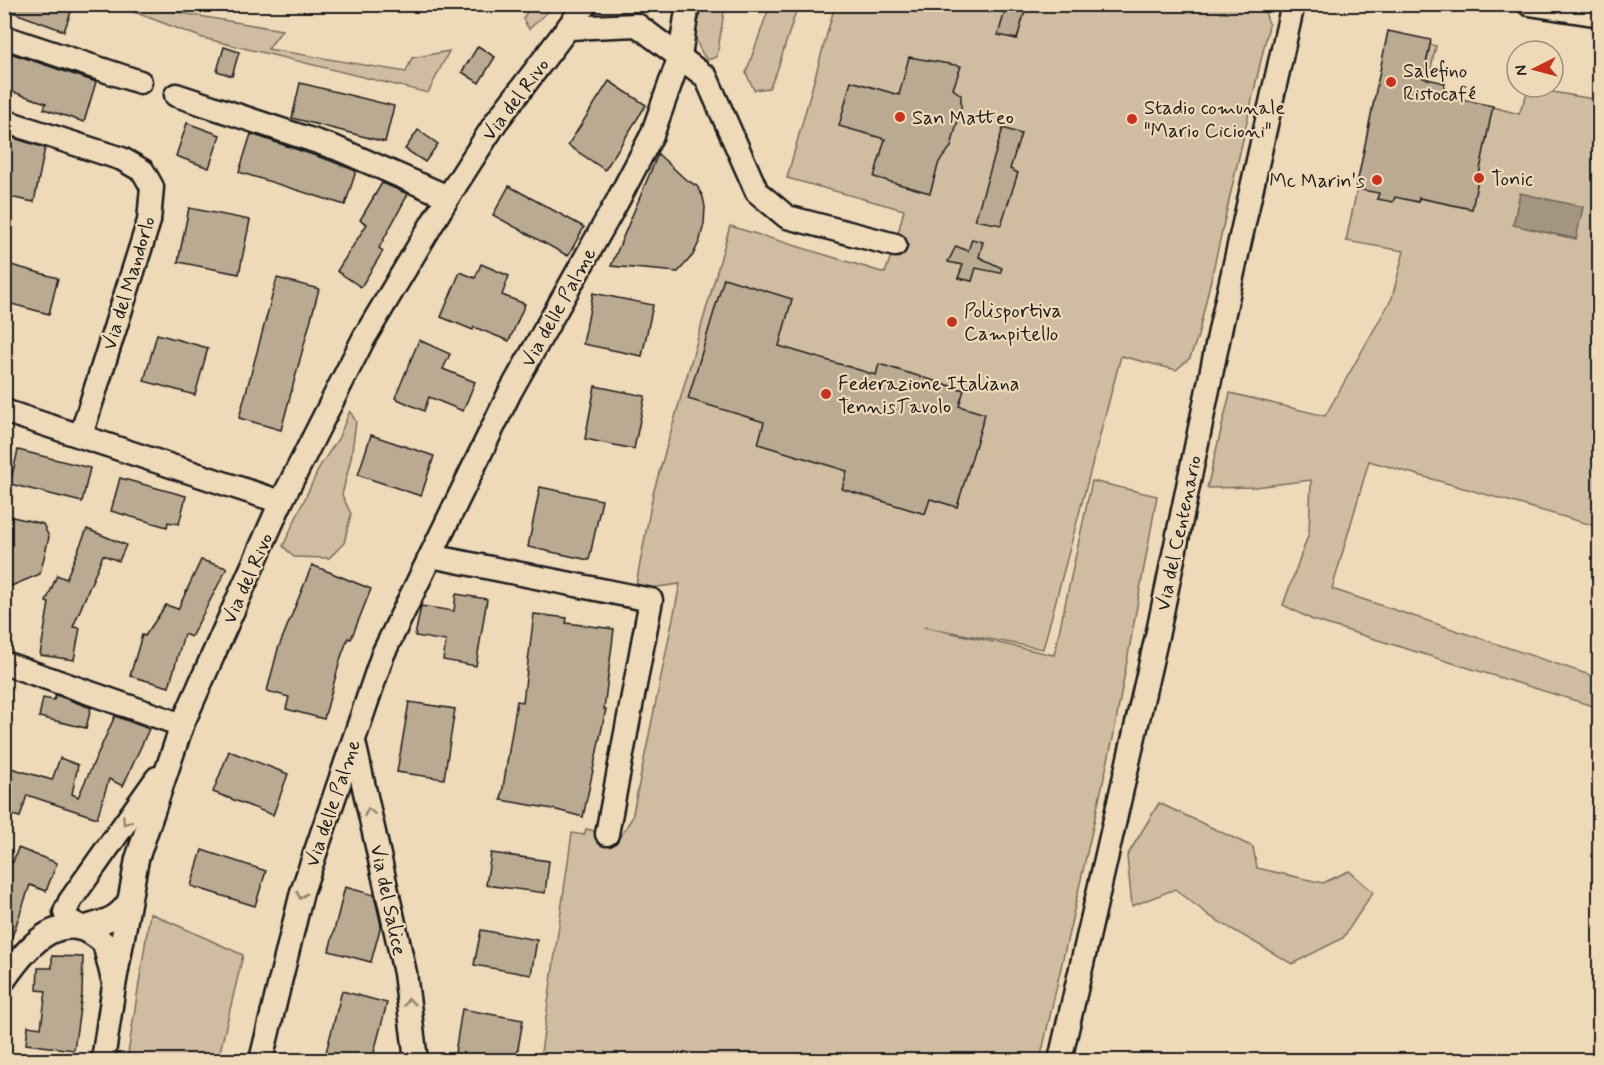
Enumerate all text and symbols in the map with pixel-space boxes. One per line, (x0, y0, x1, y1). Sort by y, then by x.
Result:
north arrow (1505, 39, 1565, 99)
street label: Via del Rivo (476, 53, 556, 147)
place label: Salefino Ristocafé (1403, 58, 1476, 108)
text: N (1511, 64, 1533, 77)
marker: Salefino Ristocafé (1384, 75, 1398, 89)
place label: Stadio comunale "Mario Cicioni" (1144, 95, 1285, 145)
place label: San Matteo (912, 105, 1014, 132)
marker: San Matteo (893, 110, 907, 124)
marker: Stadio comunale "Mario Cicioni" (1125, 112, 1139, 126)
place label: Tonic (1491, 166, 1533, 193)
place label: Mc Marin's (1269, 168, 1365, 195)
marker: Tonic (1472, 171, 1486, 185)
marker: Mc Marin's (1370, 173, 1384, 187)
street label: Via del Mandorlo (96, 213, 163, 354)
street label: Via delle Palme (515, 243, 603, 372)
place label: Polisportiva Campitello (964, 298, 1062, 348)
marker: Polisportiva Campitello (945, 315, 959, 329)
place label: Federazione Italiana TennisTavolo (838, 371, 1020, 421)
marker: Federazione Italiana TennisTavolo (819, 387, 833, 401)
street label: Via del Centenario (1150, 453, 1209, 614)
street label: Via del Rivo (216, 529, 280, 629)
street label: Via delle Palme (299, 736, 368, 871)
one-way arrow (364, 807, 377, 817)
one-way arrow (122, 815, 133, 826)
street label: Via del Salice (363, 842, 412, 958)
one-way arrow (296, 889, 308, 900)
one-way arrow (403, 998, 415, 1007)

